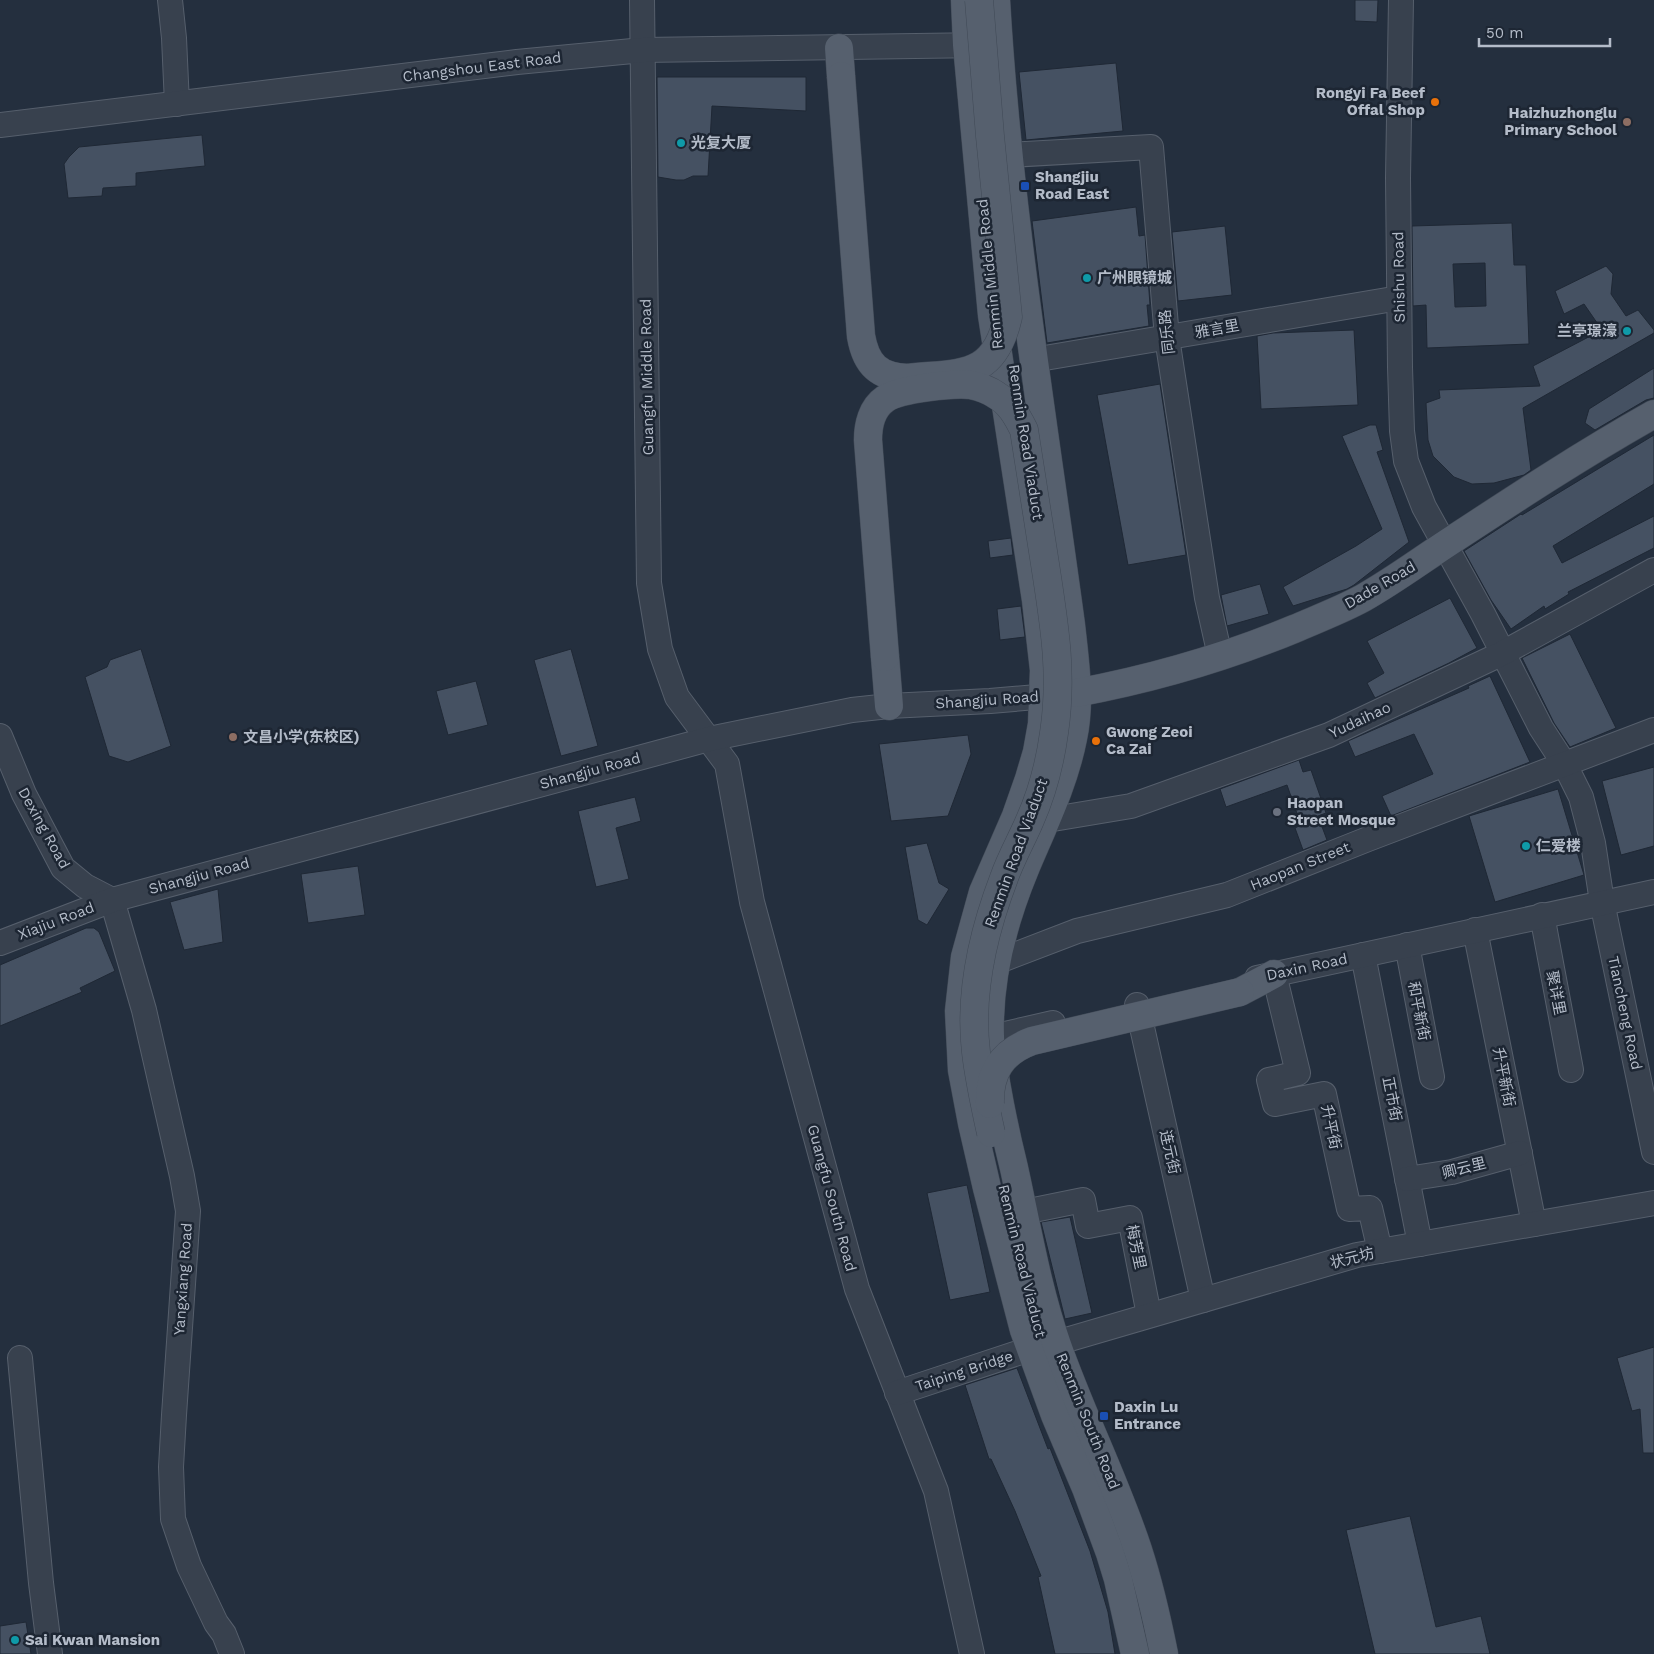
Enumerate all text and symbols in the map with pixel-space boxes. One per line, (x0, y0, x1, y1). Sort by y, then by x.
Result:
scale bar (1479, 15, 1610, 47)
text: 50 m (1486, 24, 1523, 42)
street label: Changshou East Road (402, 48, 562, 86)
place label: Rongyi Fa Beef Offal Shop (1316, 84, 1426, 119)
marker: Rongyi Fa Beef Offal Shop (1429, 96, 1441, 108)
place label: Haizhuzhonglu Primary School (1504, 104, 1617, 139)
marker: Haizhuzhonglu Primary School (1621, 116, 1633, 128)
place label: 光复大厦 (691, 134, 751, 152)
marker: 光复大厦 (675, 137, 687, 149)
place label: Shangjiu Road East (1035, 168, 1110, 203)
marker: Shangjiu Road East (1019, 180, 1031, 192)
street label: Renmin Middle Road (973, 198, 1007, 350)
street label: Shishu Road (1389, 231, 1409, 323)
place label: 广州眼镜城 (1097, 269, 1172, 287)
marker: 广州眼镜城 (1081, 272, 1093, 284)
street label: Guangfu Middle Road (637, 298, 657, 456)
street label: 同乐路 (1156, 309, 1178, 355)
street label: 雅言里 (1193, 316, 1241, 342)
place label: 兰亭璟濠 (1557, 322, 1617, 340)
marker: 兰亭璟濠 (1621, 325, 1633, 337)
street label: Renmin Road Viaduct (1005, 363, 1047, 522)
street label: Dade Road (1341, 557, 1419, 613)
street label: Shangjiu Road (935, 687, 1039, 713)
street label: Yudaihao (1326, 698, 1394, 742)
place label: Gwong Zeoi Ca Zai (1106, 723, 1193, 758)
place label: 文昌小学(东校区) (243, 728, 360, 746)
marker: 文昌小学(东校区) (227, 731, 239, 743)
marker: Gwong Zeoi Ca Zai (1090, 735, 1102, 747)
street label: Shangjiu Road (538, 749, 642, 793)
street label: Renmin Road Viaduct (981, 775, 1052, 930)
street label: Dexing Road (14, 784, 74, 872)
place label: Haopan Street Mosque (1287, 794, 1396, 829)
marker: Haopan Street Mosque (1271, 806, 1283, 818)
place label: 仁爱楼 (1536, 837, 1581, 855)
street label: Haopan Street (1248, 838, 1353, 894)
marker: 仁爱楼 (1520, 840, 1532, 852)
street label: Shangjiu Road (147, 854, 251, 898)
street label: Xiajiu Road (15, 898, 97, 944)
street label: Daxin Road (1265, 950, 1349, 984)
street label: Tiancheng Road (1604, 954, 1646, 1072)
street label: 聚详里 (1543, 969, 1569, 1017)
street label: 和平新街 (1404, 980, 1434, 1042)
street label: 升平新街 (1489, 1046, 1519, 1108)
street label: 正市街 (1379, 1075, 1405, 1123)
street label: 升平街 (1318, 1103, 1344, 1151)
street label: Guangfu South Road (804, 1123, 860, 1273)
street label: 连元街 (1156, 1128, 1184, 1176)
street label: 卿云里 (1440, 1154, 1488, 1182)
street label: Renmin Road Viaduct (994, 1183, 1050, 1340)
street label: Yangxiang Road (170, 1222, 196, 1336)
street label: 梅芳里 (1123, 1223, 1149, 1271)
street label: 状元坊 (1328, 1244, 1376, 1272)
street label: Taiping Bridge (913, 1347, 1015, 1395)
street label: Renmin South Road (1052, 1350, 1124, 1492)
place label: Daxin Lu Entrance (1114, 1398, 1181, 1433)
marker: Daxin Lu Entrance (1098, 1410, 1110, 1422)
place label: Sai Kwan Mansion (25, 1631, 160, 1649)
marker: Sai Kwan Mansion (9, 1634, 21, 1646)

